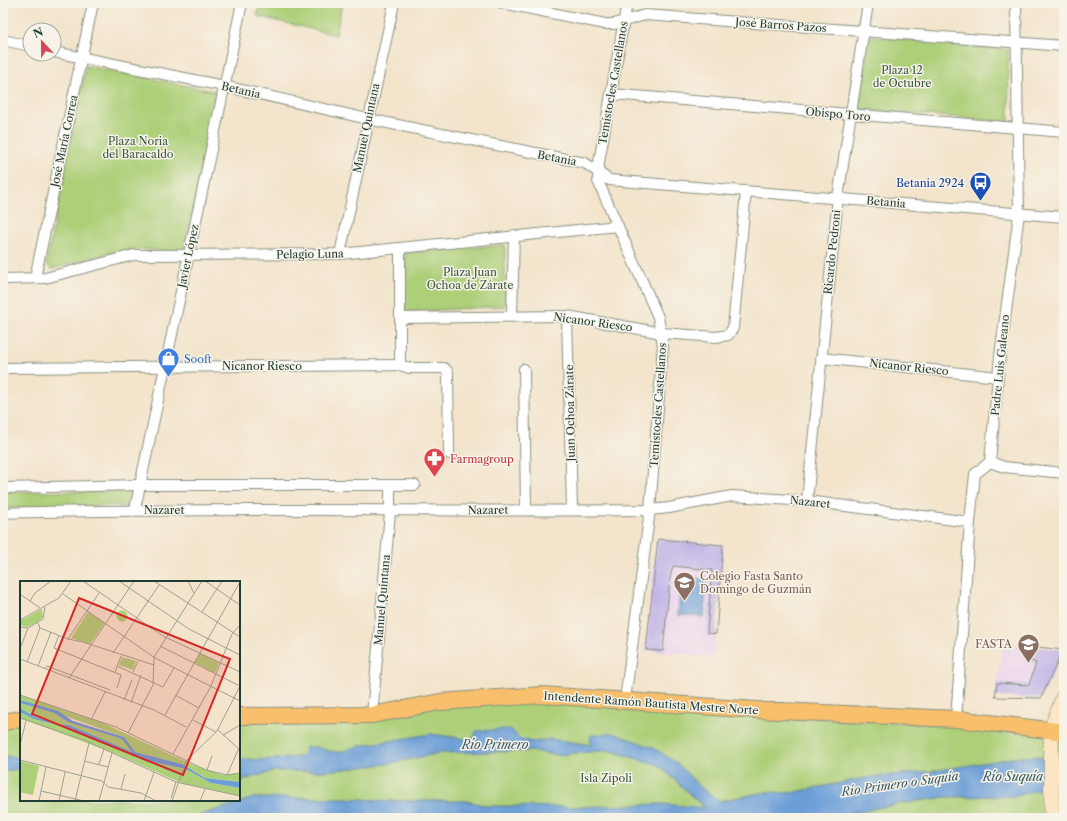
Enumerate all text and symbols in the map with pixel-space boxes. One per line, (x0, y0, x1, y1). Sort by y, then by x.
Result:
street label: José Barros Pazos (733, 15, 827, 35)
street label: Temístocles Castellanos (595, 20, 631, 146)
north arrow (22, 22, 62, 62)
text: N (31, 24, 46, 41)
park label: Plaza 12 de Octubre (873, 63, 931, 90)
street label: Betania (220, 79, 262, 101)
street label: Manuel Quintana (350, 82, 382, 174)
street label: José María Correa (47, 93, 81, 190)
street label: Obispo Toro (805, 104, 871, 124)
park label: Plaza Noria del Baracaldo (102, 134, 174, 161)
street label: Betania (536, 147, 578, 169)
bus stop icon: Betania 2924 (967, 170, 993, 203)
place label: Betania 2924 (896, 176, 964, 190)
street label: Betania (866, 193, 907, 211)
street label: Ricardo Pedroni (821, 208, 843, 295)
street label: Javier López (174, 223, 202, 291)
street label: Pelagio Luna (276, 246, 344, 262)
park label: Plaza Juan Ochoa de Zárate (427, 265, 513, 292)
street label: Nicanor Riesco (553, 310, 634, 335)
street label: Padre Luis Galeano (988, 313, 1012, 416)
street label: Temístocles Castellanos (647, 342, 669, 468)
shop icon: Sooft (156, 346, 182, 379)
place label: Sooft (184, 352, 212, 366)
street label: Nicanor Riesco (869, 356, 950, 378)
street label: Nicanor Riesco (222, 359, 302, 373)
street label: Juan Ochoa Zárate (562, 364, 578, 464)
pharmacy icon: Farmagroup (421, 446, 447, 479)
place label: Farmagroup (450, 452, 514, 466)
street label: Nazaret (789, 493, 831, 511)
street label: Nazaret (144, 503, 184, 517)
street label: Nazaret (468, 503, 509, 517)
street label: Manuel Quintana (371, 554, 393, 646)
school or university icon: Colegio Fasta Santo Domingo de Guzmán (671, 569, 697, 602)
place label: Colegio Fasta Santo Domingo de Guzmán (700, 569, 812, 596)
inset map (20, 581, 240, 801)
school or university icon: FASTA (1015, 631, 1041, 664)
place label: FASTA (975, 637, 1013, 651)
street label: Intendente Ramón Bautista Mestre Norte (543, 689, 759, 717)
water label: Río Primero (461, 737, 529, 752)
water label: Río Primero o Suquía (839, 768, 959, 799)
water label: Río Suquía (982, 769, 1043, 784)
park label: Isla Zípoli (580, 771, 632, 785)

